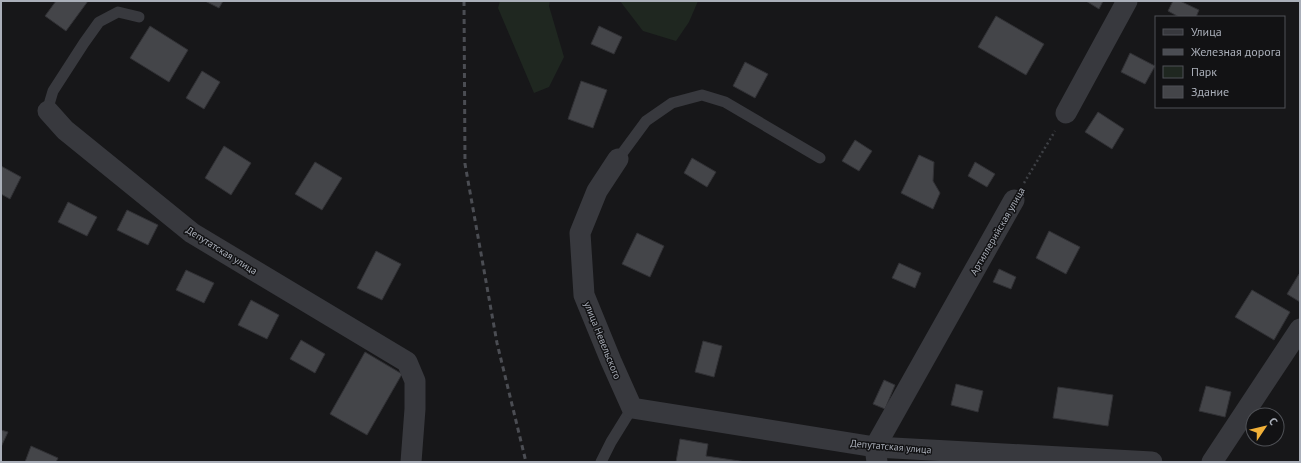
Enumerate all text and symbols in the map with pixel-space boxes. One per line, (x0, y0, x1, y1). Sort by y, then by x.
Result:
legend (1155, 16, 1285, 108)
text: Улица (1191, 24, 1222, 39)
text: Железная дорога (1190, 44, 1281, 59)
text: Парк (1191, 64, 1217, 79)
text: Здание (1191, 84, 1229, 99)
street label: Артиллерийская улица (967, 185, 1028, 277)
street label: Депутатская улица (184, 223, 260, 278)
street label: улица Невельского (581, 299, 624, 381)
north arrow (1245, 407, 1285, 447)
text: С (1266, 415, 1281, 428)
street label: Депутатская улица (850, 436, 932, 457)

